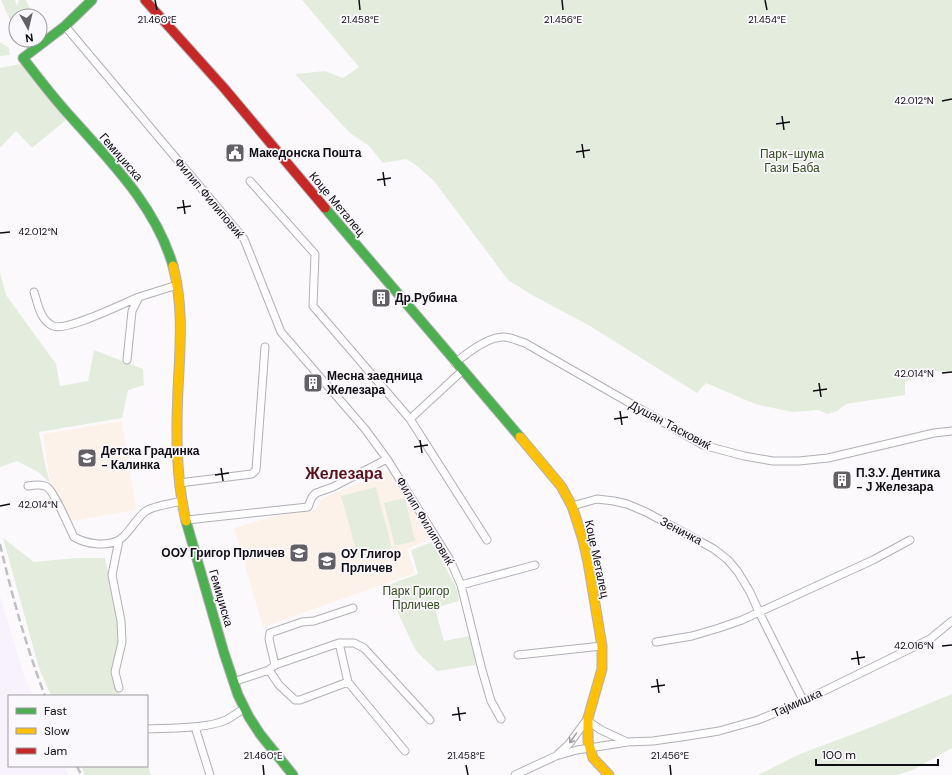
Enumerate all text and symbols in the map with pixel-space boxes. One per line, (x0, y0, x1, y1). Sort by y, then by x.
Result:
north arrow (8, 8, 48, 48)
text: 21.460°E (137, 13, 177, 26)
text: 21.458°E (341, 13, 379, 26)
text: 21.456°E (544, 13, 583, 26)
text: 21.454°E (748, 13, 786, 26)
text: N (24, 30, 34, 45)
text: 42.012°N (894, 94, 934, 107)
street label: Гемиџиска (96, 130, 147, 185)
public building icon: Македонска Пошта (224, 142, 246, 164)
place label: Македонска Пошта (249, 145, 362, 161)
park label: Парк-шума Гази Баба (760, 146, 824, 176)
street label: Филип Филиповиќ (171, 154, 248, 242)
street label: Коце Металец (305, 168, 369, 240)
text: 42.012°N (18, 225, 58, 238)
building icon: Др.Рубина (370, 287, 392, 309)
place label: Др.Рубина (395, 290, 458, 306)
text: 42.014°N (894, 367, 934, 380)
place label: Месна заедница Железара (326, 368, 423, 398)
building icon: Месна заедница Железара (302, 372, 324, 394)
street label: Душан Тасковиќ (626, 397, 714, 454)
place label: Детска Градинка - Калинка (101, 443, 200, 473)
school or university icon: Детска Градинка - Калинка (76, 447, 98, 469)
district label: Железара (304, 463, 383, 484)
place label: П.З.У. Дентика - Ј Железара (856, 465, 940, 495)
building icon: П.З.У. Дентика - Ј Железара (831, 469, 853, 491)
street label: Филип Филиповиќ (392, 474, 458, 569)
text: 42.014°N (18, 498, 58, 511)
street label: Зеничка (657, 513, 705, 549)
street label: Коце Металец (581, 519, 613, 600)
school or university icon: ООУ Григор Прличев (288, 542, 310, 564)
place label: ООУ Григор Прличев (161, 545, 285, 561)
place label: ОУ Глигор Прличев (341, 546, 401, 576)
school or university icon: ОУ Глигор Прличев (316, 550, 338, 572)
street label: Гемиџиска (205, 568, 237, 629)
park label: Парк Григор Прличев (382, 583, 450, 613)
text: 42.016°N (894, 639, 934, 652)
street label: Тајмишка (770, 685, 825, 721)
legend (8, 695, 148, 767)
text: Fast (44, 703, 67, 719)
text: Slow (44, 723, 70, 739)
one-way arrow (569, 733, 577, 744)
scale bar (816, 741, 938, 767)
text: Jam (44, 743, 67, 759)
text: 100 m (822, 747, 856, 763)
text: 21.460°E (243, 749, 283, 762)
text: 21.458°E (447, 749, 485, 762)
text: 21.456°E (651, 749, 690, 762)

